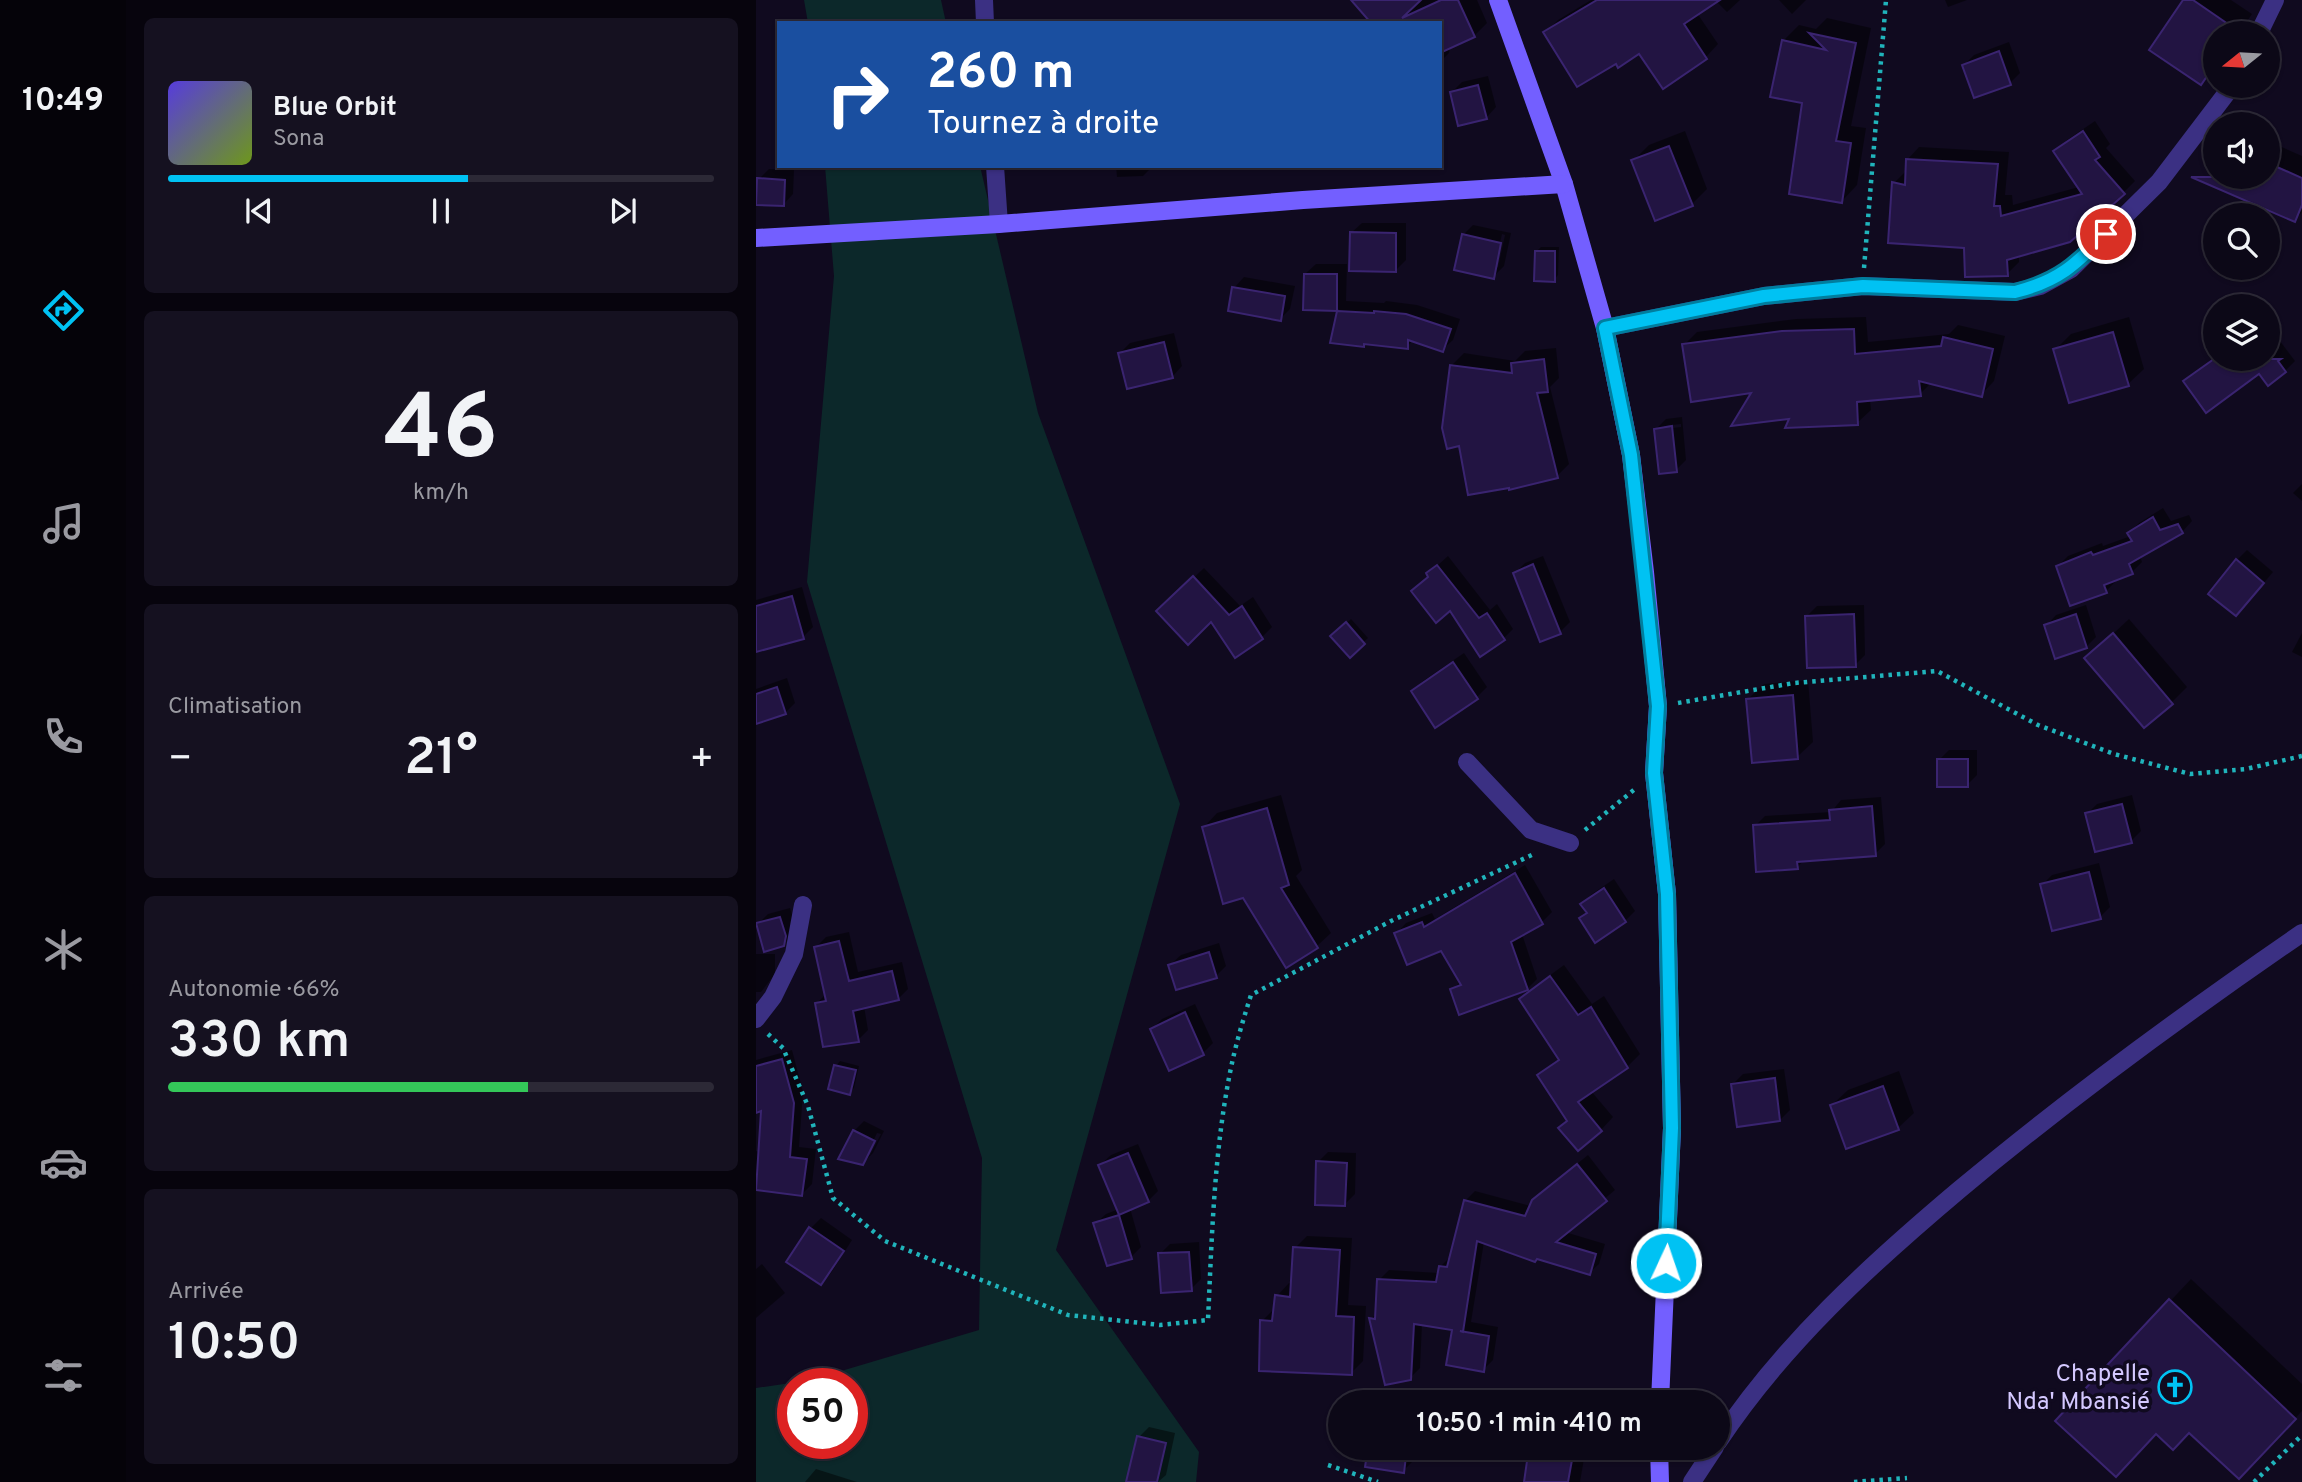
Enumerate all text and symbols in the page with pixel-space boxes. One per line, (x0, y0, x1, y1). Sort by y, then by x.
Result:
north arrow (2203, 21, 2280, 98)
map controls (2203, 21, 2280, 371)
text: 260 m (927, 44, 1074, 106)
icon: right (812, 49, 903, 140)
text: 10:49 (22, 82, 104, 122)
text: Blue Orbit (273, 92, 397, 125)
text: Tournez à droite (927, 105, 1159, 145)
button: sound (2203, 112, 2280, 189)
text: Sona (273, 125, 324, 154)
icon: previous (240, 192, 278, 230)
icon: pause (422, 192, 460, 230)
icon: next (604, 192, 642, 230)
button: search (2203, 203, 2280, 280)
pin (2076, 204, 2136, 264)
icon: arrive (2087, 215, 2125, 253)
icon: directions (39, 286, 88, 335)
button: layers (2203, 294, 2280, 371)
text: 46 (384, 376, 498, 491)
text: km/h (413, 479, 469, 508)
icon: music (39, 499, 88, 548)
text: Climatisation (168, 693, 302, 722)
icon: phone (39, 712, 88, 761)
text: 21° (404, 727, 478, 793)
text: − (168, 736, 193, 785)
text: + (689, 736, 714, 785)
icon: climate (39, 925, 88, 974)
text: Autonomie · 66% (168, 976, 340, 1005)
text: 330 km (168, 1010, 350, 1076)
icon: car (39, 1138, 88, 1187)
position arrow (1629, 1226, 1703, 1300)
text: Arrivée (168, 1278, 244, 1307)
text: 10:50 (168, 1312, 300, 1378)
icon: filters (39, 1351, 88, 1400)
place label: Chapelle Nda' Mbansié (2006, 1360, 2150, 1418)
speed limit sign: 50 (777, 1368, 868, 1459)
church icon: Chapelle Nda' Mbansié (2156, 1368, 2194, 1406)
text: 10:50 · 1 min · 410 m (1416, 1408, 1642, 1441)

